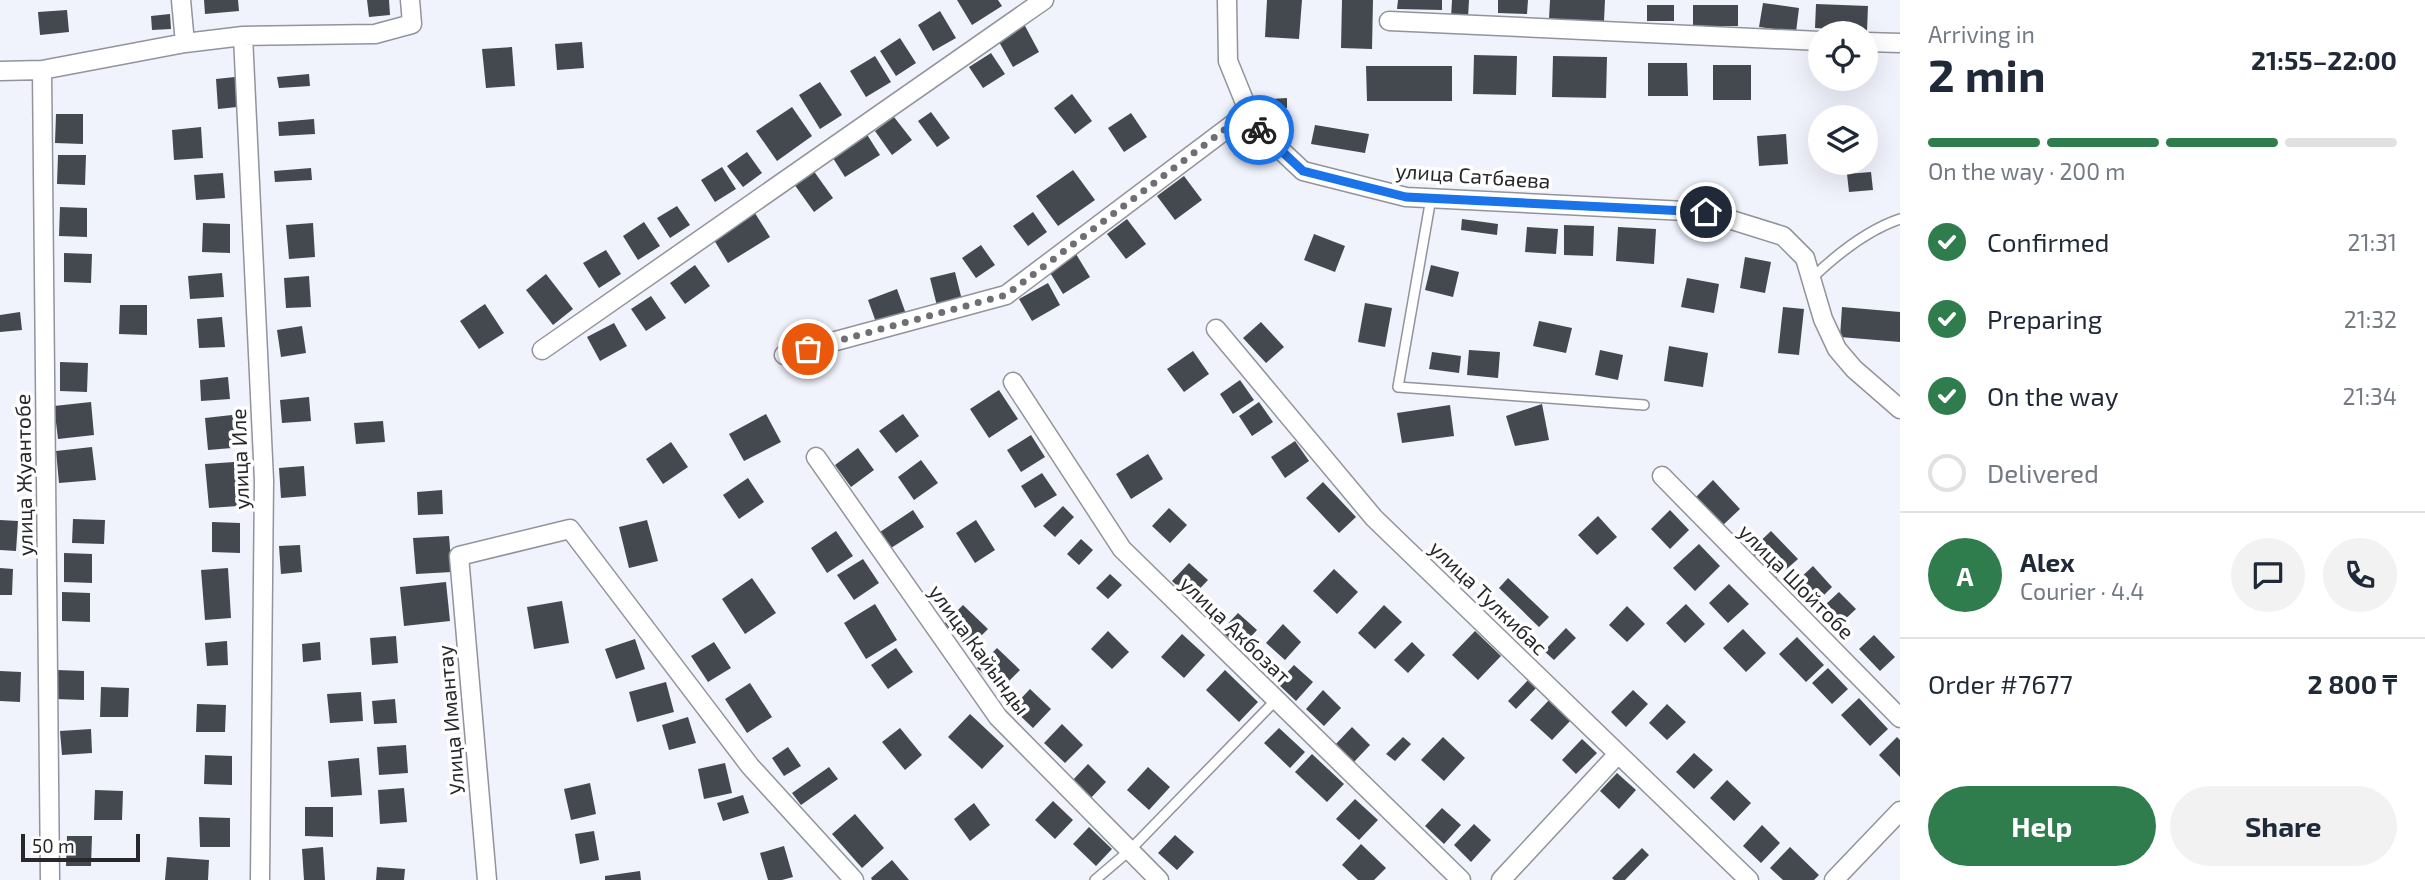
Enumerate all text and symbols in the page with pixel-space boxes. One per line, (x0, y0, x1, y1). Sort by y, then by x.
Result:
text: Arriving in (1928, 20, 2035, 48)
map controls (1808, 21, 1878, 175)
button: locate (1808, 21, 1878, 91)
text: 21:55–22:00 (2251, 44, 2397, 75)
text: 2 min (1928, 46, 2046, 101)
courier (1224, 95, 1294, 165)
button: layers (1808, 105, 1878, 175)
icon: bike (1240, 111, 1278, 149)
street label: улица Сатбаева (1395, 157, 1551, 194)
text: On the way · 200 m (1928, 157, 2125, 185)
pin (1676, 182, 1736, 242)
icon: home (1687, 193, 1725, 231)
icon: check (1928, 223, 1966, 261)
text: Confirmed (1987, 226, 2110, 257)
text: 21:31 (2348, 228, 2397, 256)
icon: check (1928, 300, 1966, 338)
text: Preparing (1987, 303, 2102, 334)
text: 21:32 (2344, 305, 2397, 333)
pin (778, 319, 838, 379)
icon: bag (789, 330, 827, 368)
icon: check (1928, 377, 1966, 415)
text: On the way (1987, 380, 2118, 411)
text: 21:34 (2343, 382, 2397, 410)
street label: улица Жуантобе (9, 394, 38, 556)
street label: улица Иле (225, 408, 254, 510)
text: Delivered (1987, 457, 2099, 488)
street label: улица Шойтобе (1733, 518, 1860, 645)
street label: улица Тулкибас (1424, 535, 1553, 660)
button: chat (2231, 538, 2305, 612)
button: phone (2323, 538, 2397, 612)
text: Alex (2020, 546, 2075, 577)
text: A (1957, 560, 1973, 591)
street label: улица Акбозат (1175, 570, 1296, 689)
text: Courier · 4.4 (2020, 577, 2144, 605)
street label: улица Кайынды (924, 579, 1036, 720)
street label: Улица Имантау (431, 644, 470, 796)
text: Order #7677 (1928, 668, 2073, 699)
text: 2 800 ₸ (2307, 668, 2397, 699)
button: Help (1928, 786, 2156, 866)
button: Share (2170, 786, 2397, 866)
scale bar (21, 831, 140, 863)
text: 50 m (32, 834, 75, 857)

